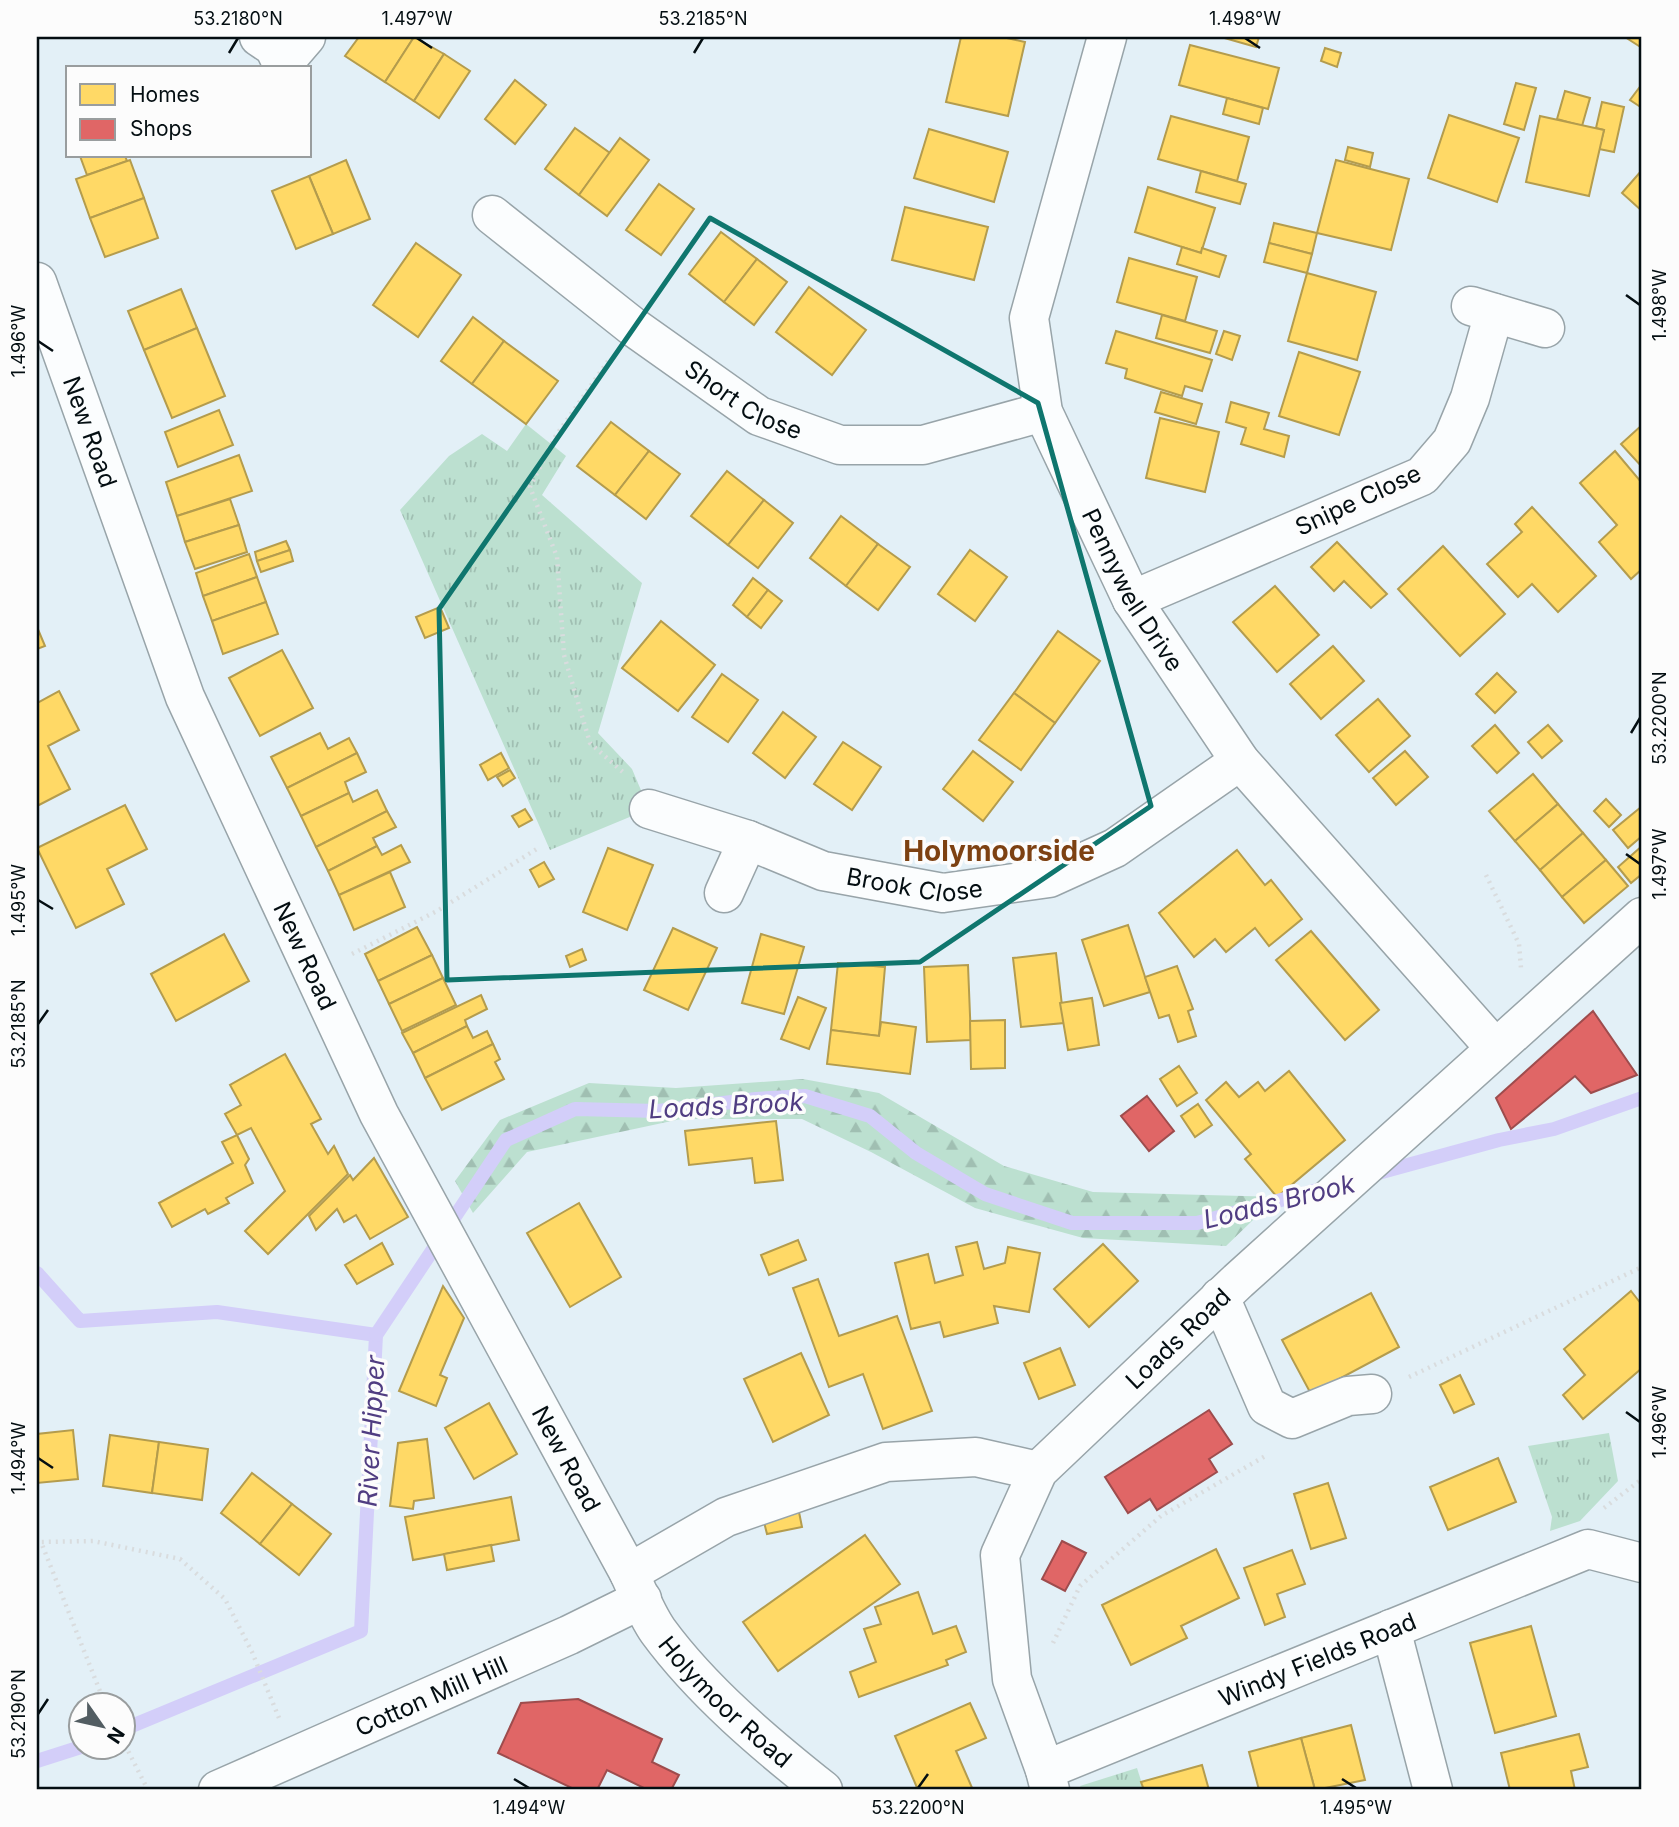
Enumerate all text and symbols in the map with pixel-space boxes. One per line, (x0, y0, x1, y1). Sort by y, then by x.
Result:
text: 53.2180°N (193, 8, 283, 29)
text: 1.497°W (381, 8, 453, 29)
text: 53.2185°N (659, 8, 747, 29)
text: 1.498°W (1209, 8, 1281, 29)
legend (66, 66, 312, 158)
text: Homes (130, 82, 200, 107)
text: Shops (130, 116, 192, 141)
text: 1.498°W (1649, 269, 1670, 341)
text: 1.496°W (8, 305, 29, 377)
street label: Short Close (679, 354, 806, 445)
street label: New Road (57, 372, 124, 491)
street label: Snipe Close (1291, 458, 1425, 542)
street label: Pennywell Drive (1076, 504, 1190, 676)
text: 53.2200°N (1649, 671, 1670, 765)
text: 1.497°W (1649, 828, 1670, 900)
district label: Holymoorside (903, 834, 1095, 868)
street label: Brook Close (844, 861, 984, 908)
text: 1.495°W (8, 864, 29, 936)
street label: New Road (268, 897, 343, 1014)
text: 53.2185°N (8, 980, 29, 1068)
water label: Loads Brook (648, 1085, 805, 1125)
water label: Loads Brook (1200, 1167, 1359, 1235)
street label: Loads Road (1119, 1282, 1236, 1395)
water label: River Hipper (352, 1353, 391, 1507)
text: 1.496°W (1649, 1386, 1670, 1458)
street label: New Road (526, 1401, 607, 1517)
text: 1.494°W (8, 1421, 29, 1494)
street label: Windy Fields Road (1214, 1606, 1420, 1712)
street label: Holymoor Road (653, 1630, 798, 1773)
street label: Cotton Mill Hill (351, 1650, 512, 1742)
text: 53.2190°N (8, 1669, 29, 1759)
north arrow (66, 1690, 136, 1760)
text: N (102, 1723, 129, 1748)
text: 1.494°W (493, 1797, 566, 1818)
text: 53.2200°N (871, 1797, 965, 1818)
text: 1.495°W (1320, 1797, 1392, 1818)

